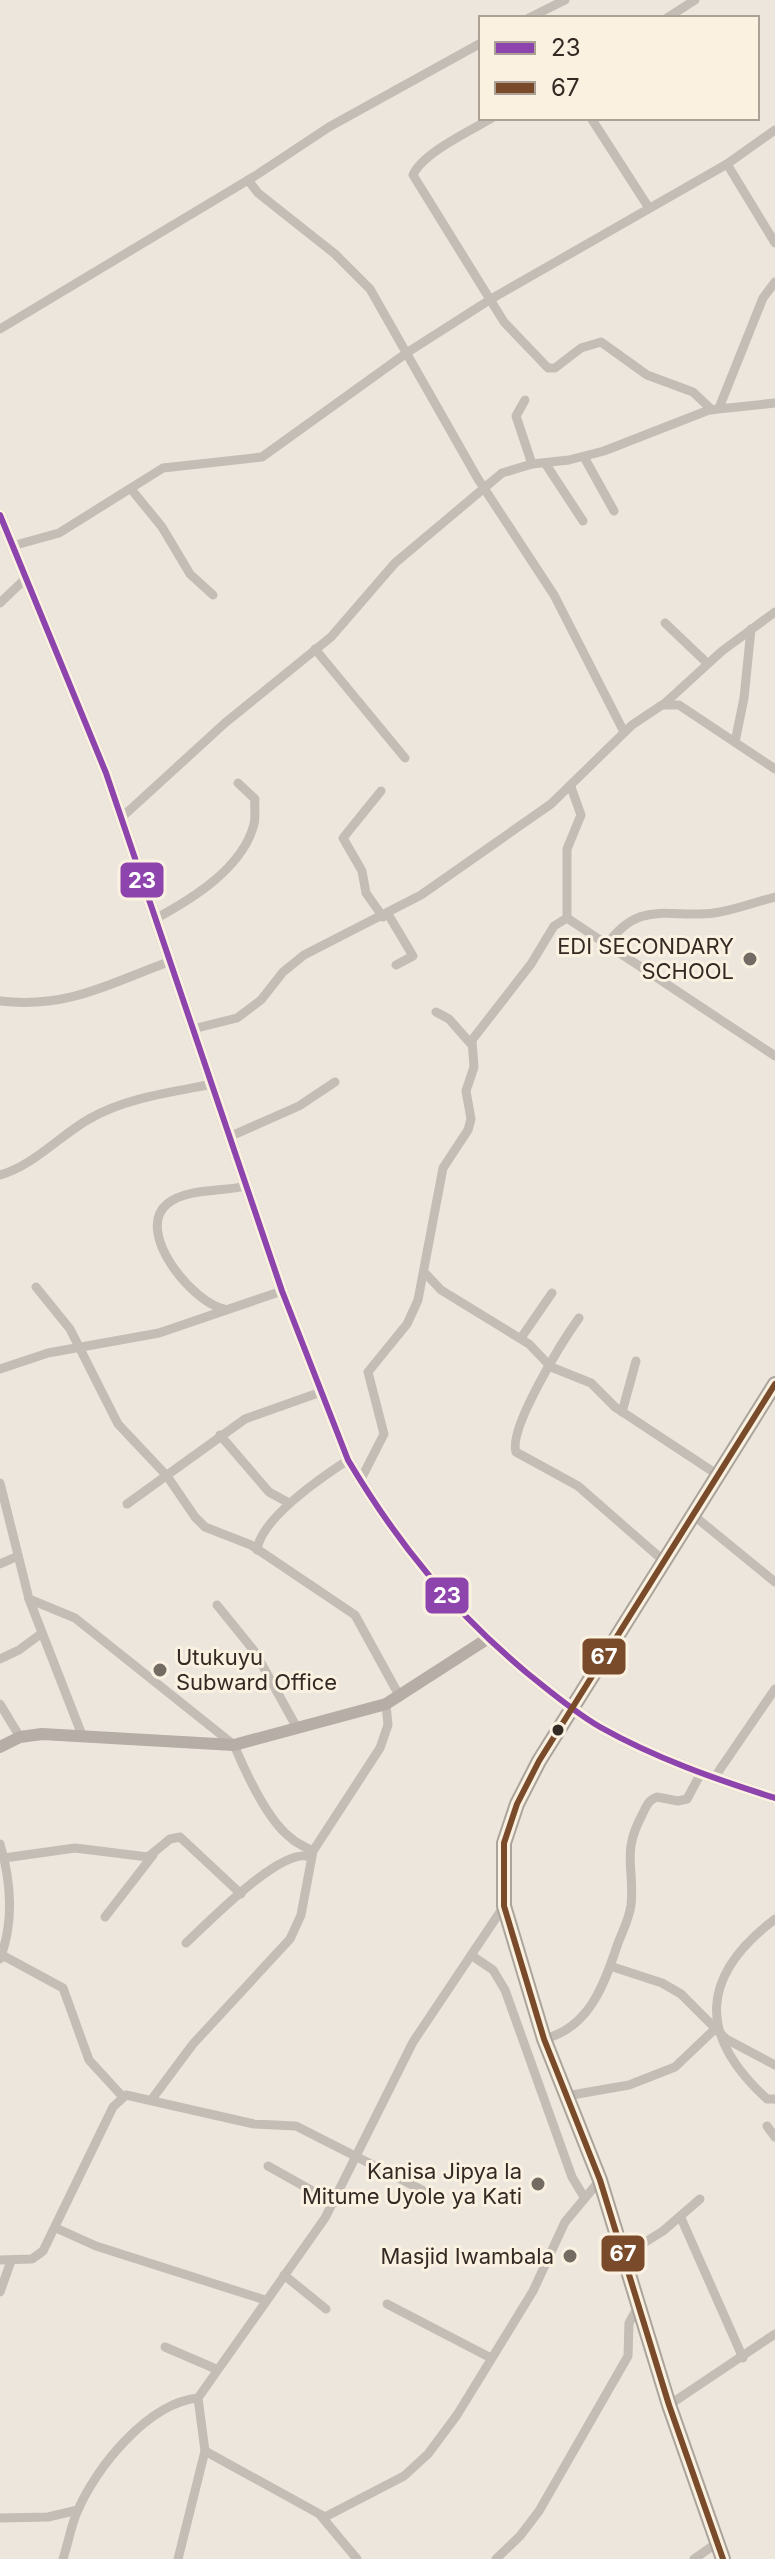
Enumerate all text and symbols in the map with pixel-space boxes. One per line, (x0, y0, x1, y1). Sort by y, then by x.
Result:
legend (479, 16, 759, 120)
text: 23 (551, 33, 580, 62)
text: 67 (551, 73, 579, 102)
line badge: 23 (119, 861, 165, 899)
text: 23 (128, 867, 156, 893)
place label: EDI SECONDARY SCHOOL (557, 933, 734, 984)
marker: EDI SECONDARY SCHOOL (741, 950, 759, 968)
line badge: 23 (424, 1576, 470, 1615)
text: 23 (433, 1582, 461, 1608)
line badge: 67 (581, 1637, 627, 1676)
text: 67 (590, 1643, 618, 1669)
place label: Utukuyu Subward Office (176, 1644, 337, 1695)
marker: Utukuyu Subward Office (151, 1661, 169, 1679)
unlabelled marker (550, 1722, 566, 1738)
place label: Kanisa Jipya la Mitume Uyole ya Kati (302, 2158, 522, 2209)
marker: Kanisa Jipya la Mitume Uyole ya Kati (529, 2175, 547, 2193)
line badge: 67 (600, 2234, 646, 2273)
text: 67 (609, 2240, 637, 2266)
place label: Masjid Iwambala (381, 2243, 554, 2269)
marker: Masjid Iwambala (561, 2247, 579, 2265)

